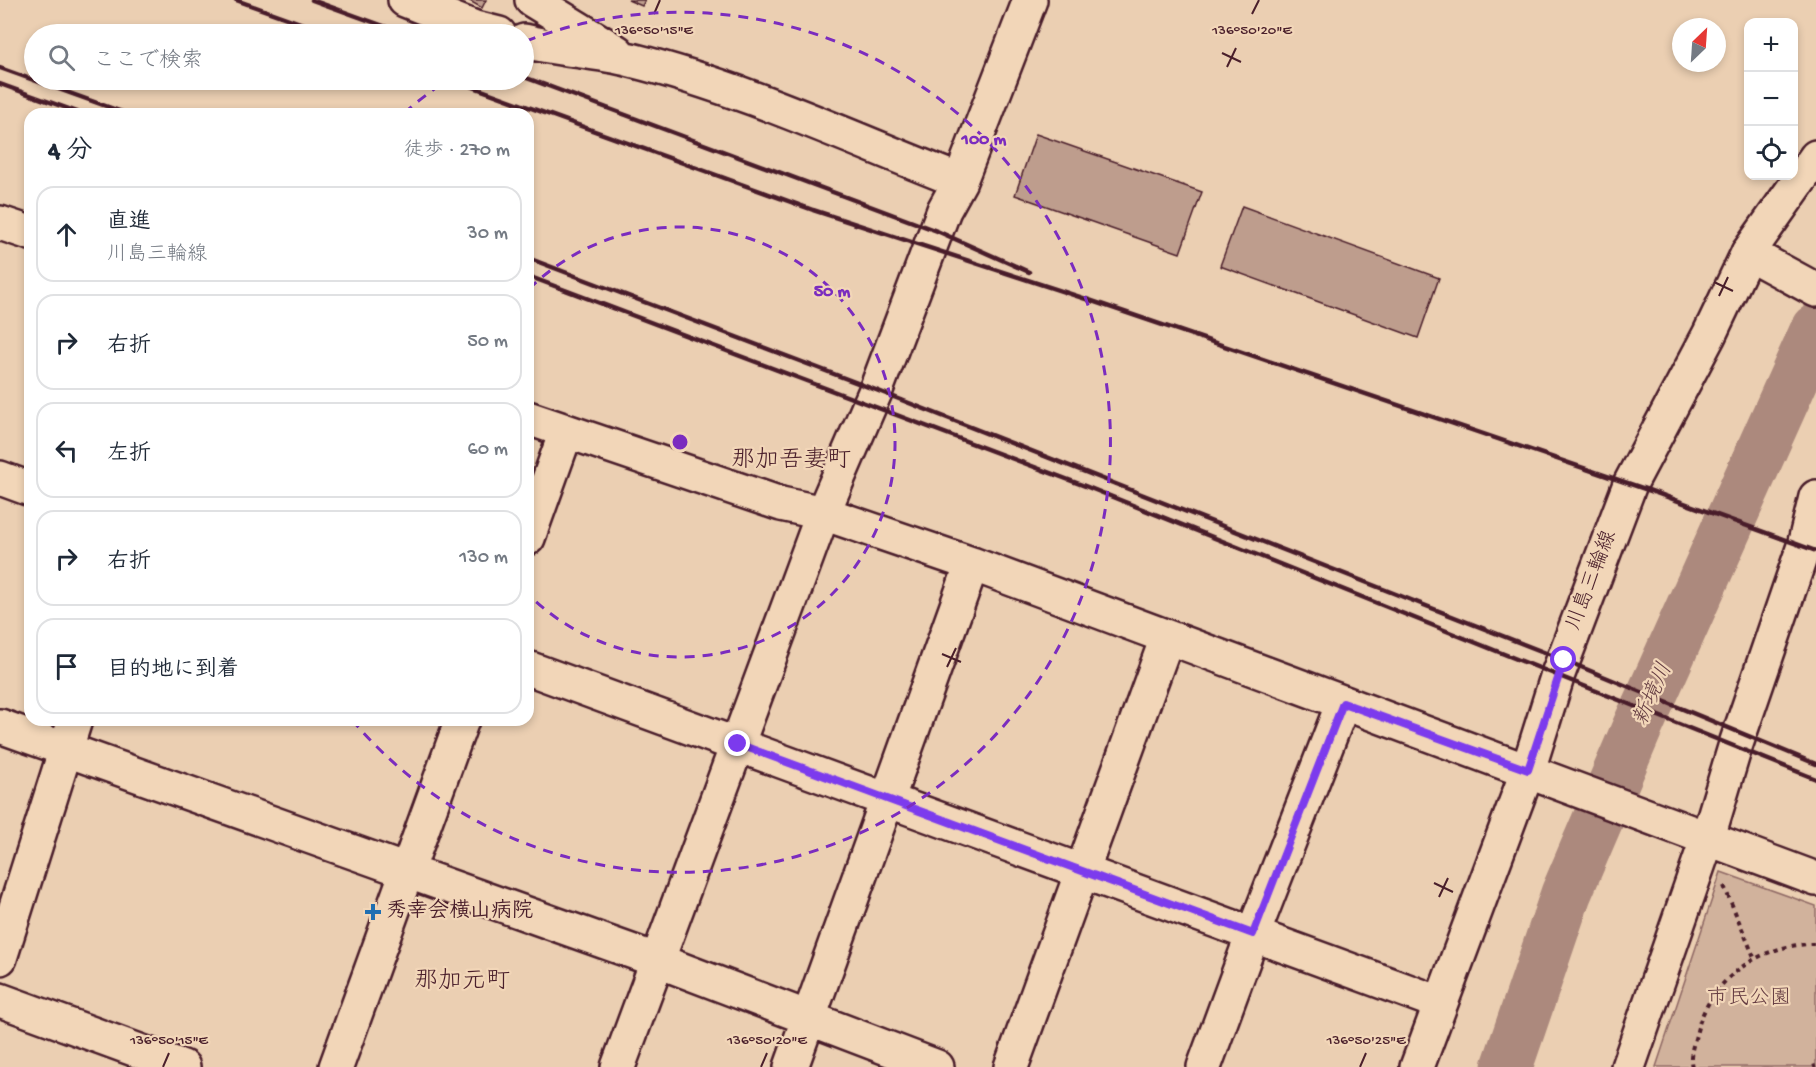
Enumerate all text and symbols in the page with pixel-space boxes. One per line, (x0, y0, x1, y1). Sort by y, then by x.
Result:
north arrow (1672, 18, 1726, 72)
map controls (1744, 18, 1798, 180)
button: + (1744, 18, 1798, 72)
text: 136°50'15"E (614, 22, 694, 40)
text: 136°50'20"E (1211, 22, 1293, 40)
search box (24, 24, 534, 90)
icon: search (45, 41, 78, 74)
text: ここで検索 (93, 49, 203, 75)
button: − (1744, 72, 1798, 126)
button: locate (1744, 126, 1798, 180)
text: 100 m (961, 130, 1007, 151)
text: 4 分 (48, 137, 92, 168)
text: 徒歩 · 270 m (404, 140, 510, 163)
text: 直進 (107, 210, 151, 236)
icon: ahead (50, 218, 83, 251)
text: 30 m (467, 223, 508, 246)
text: 川島三輪線 (107, 244, 207, 267)
text: 50 m (814, 282, 851, 303)
icon: right (50, 326, 83, 359)
text: 50 m (467, 331, 508, 354)
text: 右折 (107, 334, 151, 360)
centre of rings (670, 432, 690, 452)
icon: left (50, 434, 83, 467)
text: 60 m (468, 439, 508, 462)
text: 左折 (107, 442, 151, 468)
district label: 那加吾妻町 (731, 446, 851, 476)
street label: 川島三輪線 (1562, 527, 1623, 634)
icon: right (50, 542, 83, 575)
text: 130 m (459, 547, 508, 570)
text: 右折 (107, 550, 151, 576)
route start (1550, 646, 1576, 672)
icon: arrive (50, 650, 83, 683)
text: 目的地に到着 (107, 658, 239, 684)
water label: 新境川 (1628, 659, 1679, 730)
route end (724, 730, 750, 756)
place label: 秀幸会横山病院 (386, 898, 533, 925)
marker: 秀幸会横山病院 (364, 903, 382, 921)
district label: 那加元町 (414, 967, 510, 997)
park label: 市民公園 (1707, 986, 1791, 1012)
text: 136°50'15"E (129, 1032, 209, 1050)
text: 136°50'20"E (726, 1032, 808, 1050)
text: 136°50'25"E (1325, 1032, 1406, 1050)

